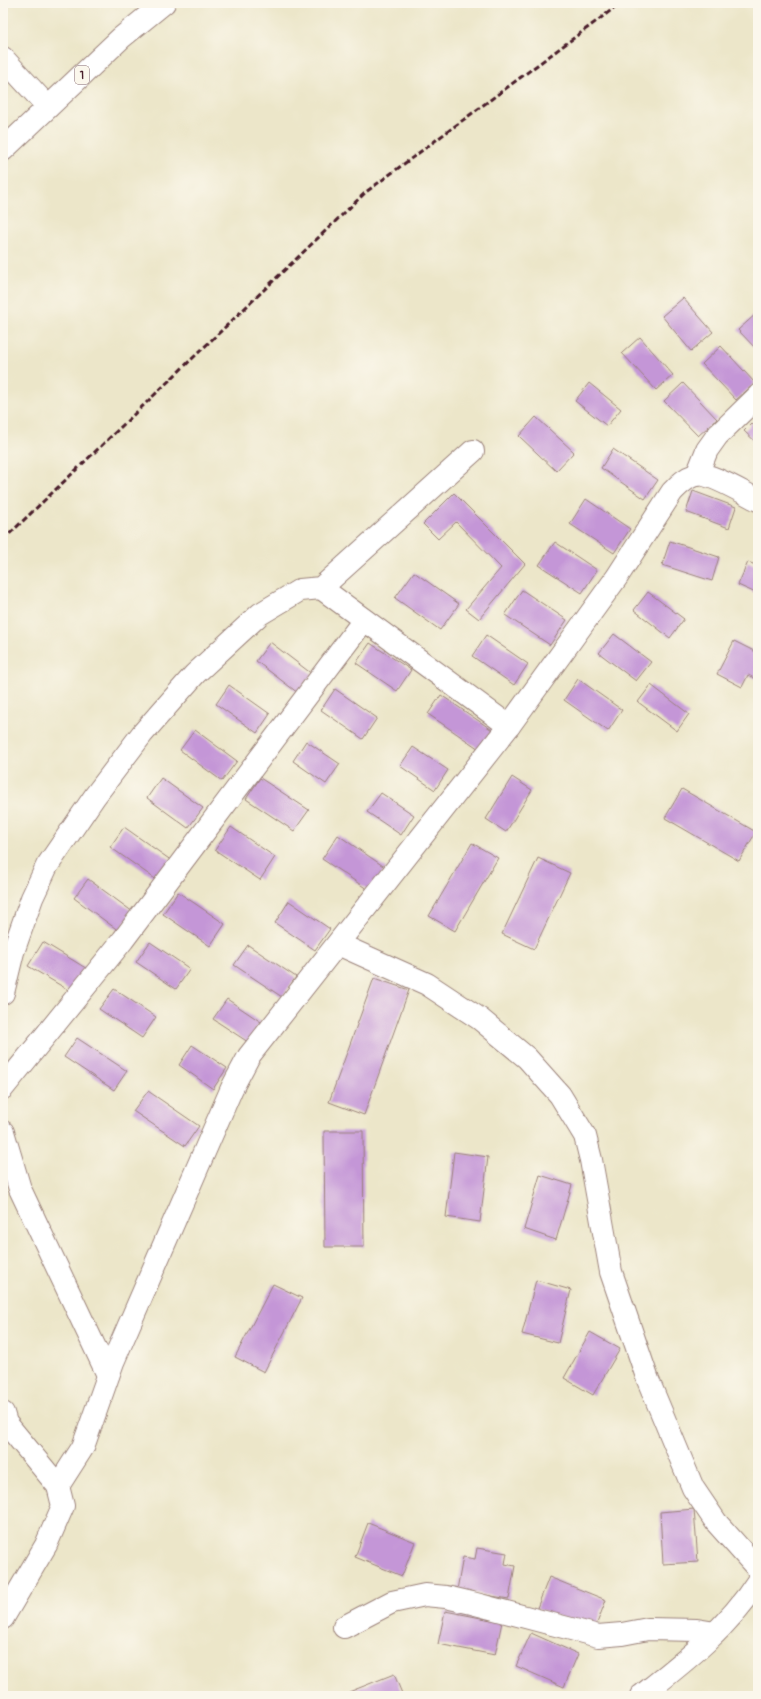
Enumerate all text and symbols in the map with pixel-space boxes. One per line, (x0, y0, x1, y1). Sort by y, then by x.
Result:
road number: 1 (75, 66, 89, 84)

